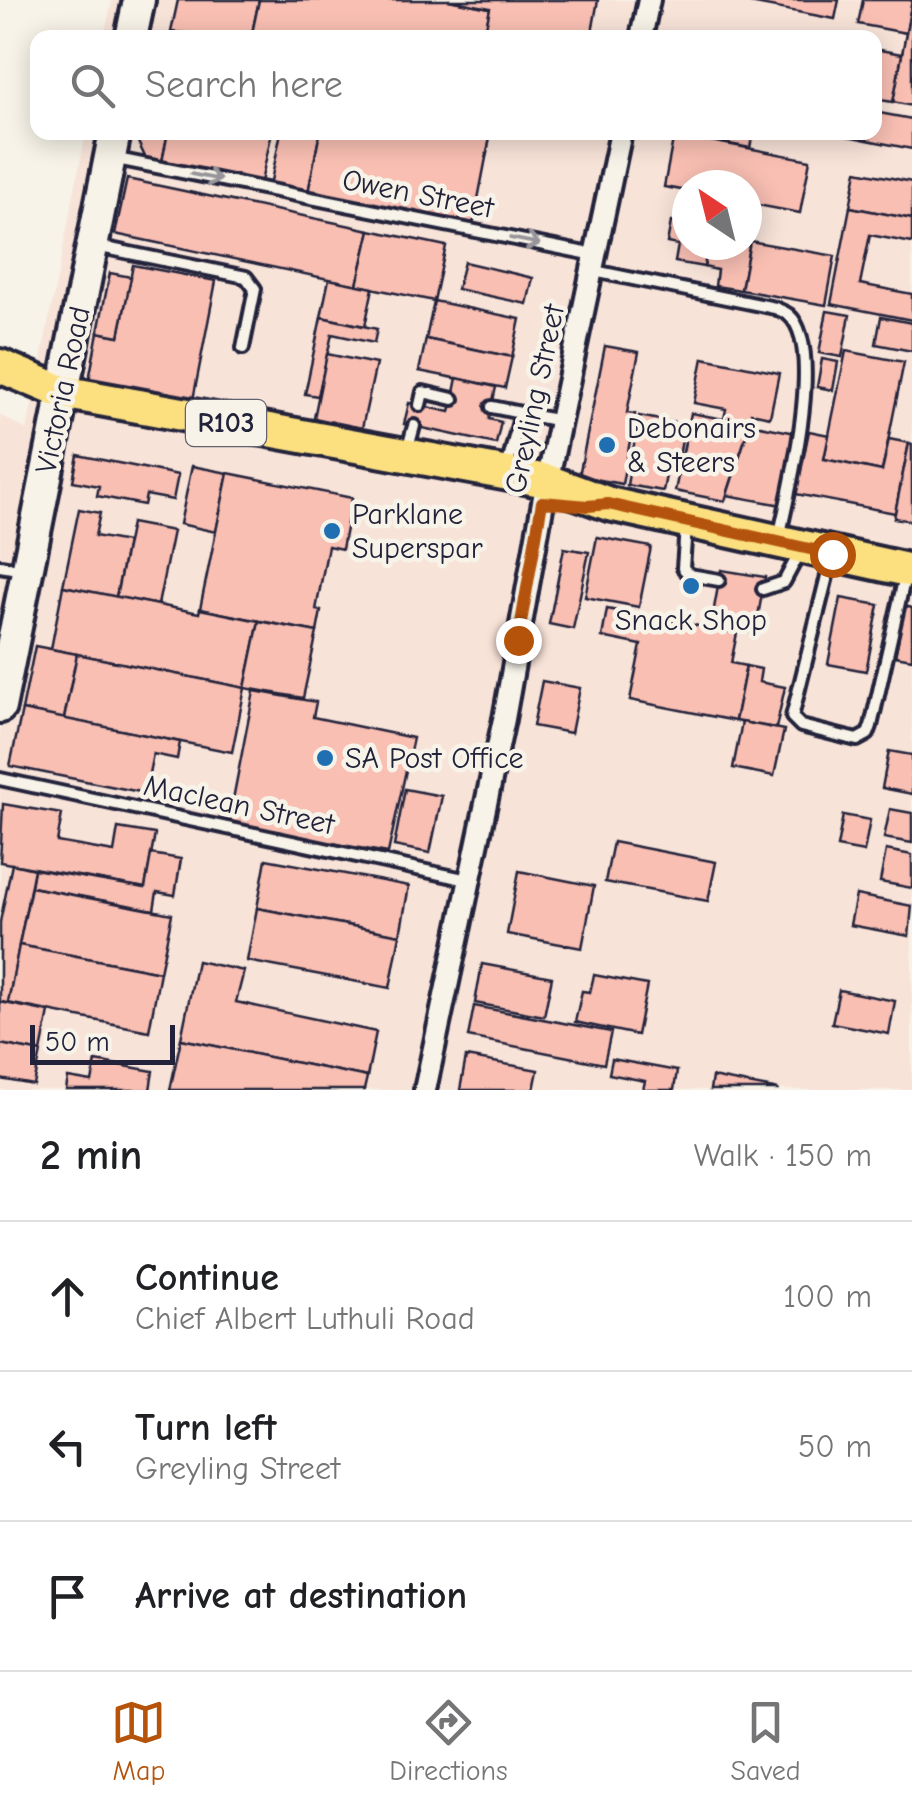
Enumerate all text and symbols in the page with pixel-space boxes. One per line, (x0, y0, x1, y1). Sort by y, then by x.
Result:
search box (30, 30, 882, 140)
icon: search (65, 58, 120, 113)
text: Search here (145, 63, 343, 107)
street label: Owen Street (339, 162, 498, 226)
one-way arrow (189, 169, 221, 188)
north arrow (672, 170, 762, 260)
one-way arrow (508, 233, 540, 252)
street label: Greyling Street (498, 300, 572, 497)
street label: Victoria Road (28, 303, 98, 477)
road number: R103 (186, 400, 266, 446)
place label: Debonairs & Steers (627, 411, 756, 480)
marker: Debonairs & Steers (596, 434, 618, 456)
place label: Parklane Superspar (352, 497, 483, 566)
marker: Parklane Superspar (321, 520, 343, 542)
route start (810, 532, 856, 578)
marker: Snack Shop (680, 575, 702, 597)
place label: Snack Shop (615, 603, 767, 638)
route end (496, 618, 542, 664)
place label: SA Post Office (345, 741, 524, 776)
marker: SA Post Office (314, 747, 336, 769)
street label: Maclean Street (141, 768, 339, 843)
scale bar (30, 1020, 175, 1064)
text: 50 m (45, 1026, 110, 1058)
text: 2 min (40, 1131, 142, 1180)
text: Walk · 150 m (694, 1137, 872, 1174)
text: Continue (135, 1256, 279, 1300)
icon: ahead (40, 1269, 95, 1324)
text: 100 m (783, 1278, 872, 1315)
text: Chief Albert Luthuli Road (135, 1300, 475, 1337)
text: Turn left (135, 1406, 276, 1450)
icon: left (40, 1419, 95, 1474)
text: 50 m (798, 1428, 872, 1465)
text: Greyling Street (135, 1450, 340, 1487)
icon: arrive (40, 1569, 95, 1624)
text: Arrive at destination (135, 1574, 467, 1618)
tab: Map (111, 1695, 166, 1787)
tab: Directions (389, 1695, 508, 1787)
tab: Saved (731, 1695, 801, 1787)

